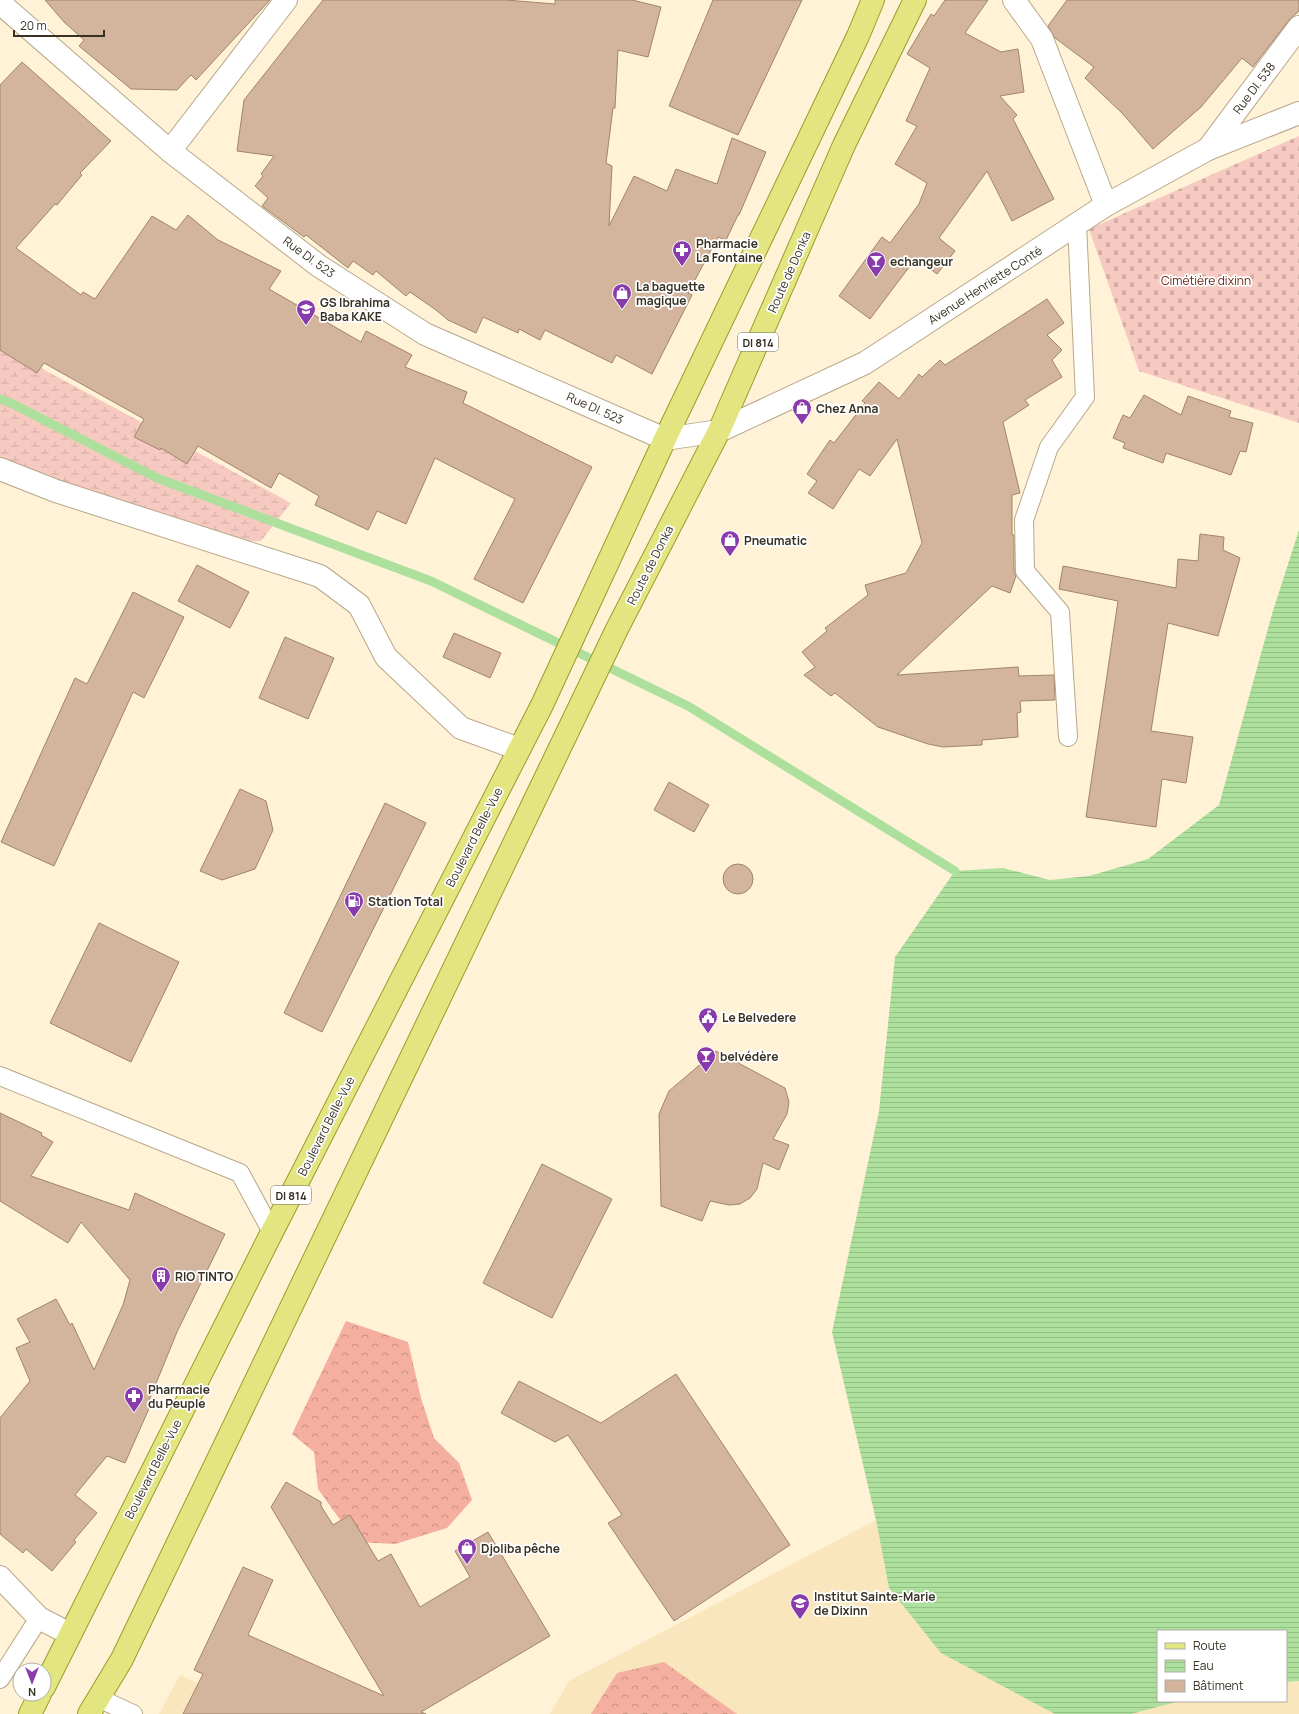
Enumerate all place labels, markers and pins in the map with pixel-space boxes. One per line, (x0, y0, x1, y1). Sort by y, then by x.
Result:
place label: Pharmacie La Fontaine (696, 235, 763, 266)
pharmacy icon: Pharmacie La Fontaine (671, 239, 693, 267)
bar icon: echangeur (865, 250, 887, 278)
place label: echangeur (890, 253, 953, 270)
place label: La baguette magique (636, 278, 705, 309)
shop icon: La baguette magique (611, 282, 633, 310)
place label: GS Ibrahima Baba KAKE (320, 294, 390, 325)
school or university icon: GS Ibrahima Baba KAKE (295, 298, 317, 326)
shop icon: Chez Anna (791, 397, 813, 425)
place label: Chez Anna (816, 400, 878, 417)
shop icon: Pneumatic (719, 529, 741, 557)
place label: Pneumatic (744, 532, 807, 549)
fuel station icon: Station Total (343, 890, 365, 918)
place label: Station Total (368, 893, 443, 910)
public building icon: Le Belvedere (697, 1006, 719, 1034)
place label: Le Belvedere (722, 1009, 796, 1026)
bar icon: belvédère (695, 1045, 717, 1073)
place label: belvédère (720, 1048, 778, 1065)
building icon: RIO TINTO (150, 1265, 172, 1293)
place label: RIO TINTO (175, 1268, 233, 1285)
place label: Pharmacie du Peuple (148, 1381, 210, 1412)
pharmacy icon: Pharmacie du Peuple (123, 1385, 145, 1413)
shop icon: Djoliba pêche (456, 1537, 478, 1565)
place label: Djoliba pêche (481, 1540, 560, 1557)
place label: Institut Sainte-Marie de Dixinn (814, 1588, 936, 1619)
school or university icon: Institut Sainte-Marie de Dixinn (789, 1592, 811, 1620)

